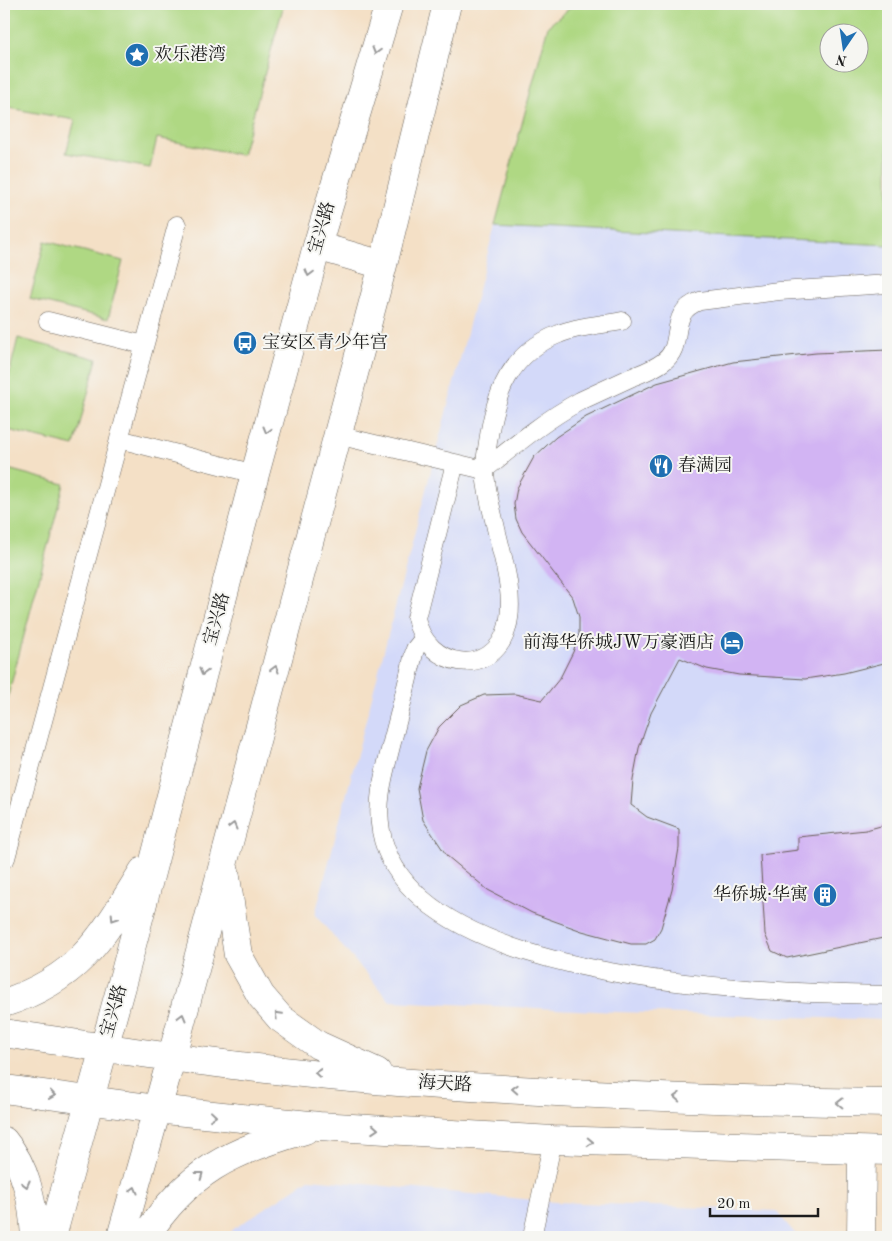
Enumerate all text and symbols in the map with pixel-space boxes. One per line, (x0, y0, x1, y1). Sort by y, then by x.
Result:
north arrow (820, 22, 870, 72)
place icon: 欢乐港湾 (124, 42, 150, 68)
place label: 欢乐港湾 (154, 44, 226, 64)
one-way arrow (371, 46, 381, 54)
text: N (834, 52, 848, 68)
street label: 宝兴路 (304, 199, 338, 256)
one-way arrow (305, 269, 315, 277)
bus stop icon: 宝安区青少年宫 (232, 330, 258, 356)
place label: 宝安区青少年宫 (262, 332, 388, 352)
one-way arrow (262, 426, 272, 434)
restaurant icon: 春满园 (648, 453, 674, 479)
place label: 春满园 (678, 455, 732, 475)
street label: 宝兴路 (199, 590, 233, 647)
hotel icon: 前海华侨城JW万豪酒店 (719, 630, 745, 656)
place label: 前海华侨城JW万豪酒店 (523, 632, 714, 652)
one-way arrow (269, 665, 279, 673)
one-way arrow (198, 667, 209, 676)
one-way arrow (227, 822, 238, 830)
building icon: 华侨城·华寓 (812, 882, 838, 908)
place label: 华侨城·华寓 (713, 884, 808, 904)
one-way arrow (111, 912, 120, 921)
street label: 宝兴路 (96, 982, 130, 1039)
one-way arrow (176, 1012, 187, 1021)
one-way arrow (275, 1012, 284, 1021)
one-way arrow (314, 1068, 322, 1079)
street label: 海天路 (418, 1072, 473, 1094)
one-way arrow (511, 1083, 519, 1094)
one-way arrow (48, 1089, 56, 1100)
one-way arrow (673, 1092, 681, 1103)
one-way arrow (835, 1098, 843, 1108)
one-way arrow (210, 1110, 218, 1121)
one-way arrow (371, 1124, 379, 1135)
one-way arrow (586, 1137, 594, 1147)
one-way arrow (194, 1172, 203, 1180)
one-way arrow (20, 1179, 31, 1188)
one-way arrow (128, 1186, 139, 1195)
scale bar (710, 1186, 817, 1218)
text: 20 m (717, 1197, 751, 1212)

